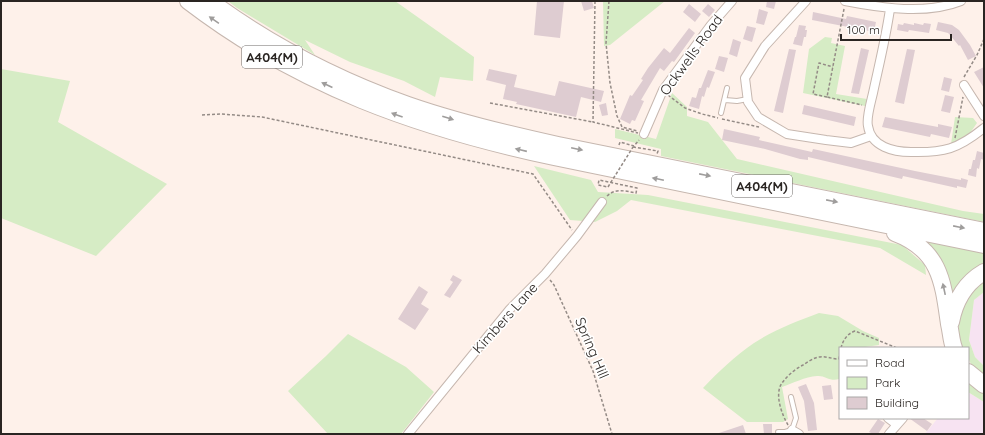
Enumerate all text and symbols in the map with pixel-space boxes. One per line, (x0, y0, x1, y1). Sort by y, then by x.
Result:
street label: Ockwells Road (656, 11, 726, 99)
one-way arrow (209, 16, 220, 24)
scale bar (841, 16, 951, 42)
text: 100 m (847, 22, 880, 37)
road number: A404(M) (242, 46, 302, 68)
one-way arrow (321, 82, 332, 88)
one-way arrow (390, 111, 402, 117)
one-way arrow (442, 115, 454, 121)
one-way arrow (571, 146, 583, 152)
one-way arrow (515, 147, 528, 153)
one-way arrow (699, 172, 711, 178)
one-way arrow (652, 175, 664, 181)
road number: A404(M) (732, 175, 792, 197)
one-way arrow (826, 198, 838, 204)
one-way arrow (953, 224, 966, 230)
street label: Kimbers Lane (468, 279, 542, 357)
one-way arrow (940, 283, 946, 295)
street label: Spring Hill (571, 315, 613, 381)
legend (839, 347, 969, 419)
text: Road (875, 355, 905, 370)
text: Park (875, 375, 900, 390)
text: Building (875, 395, 919, 410)

